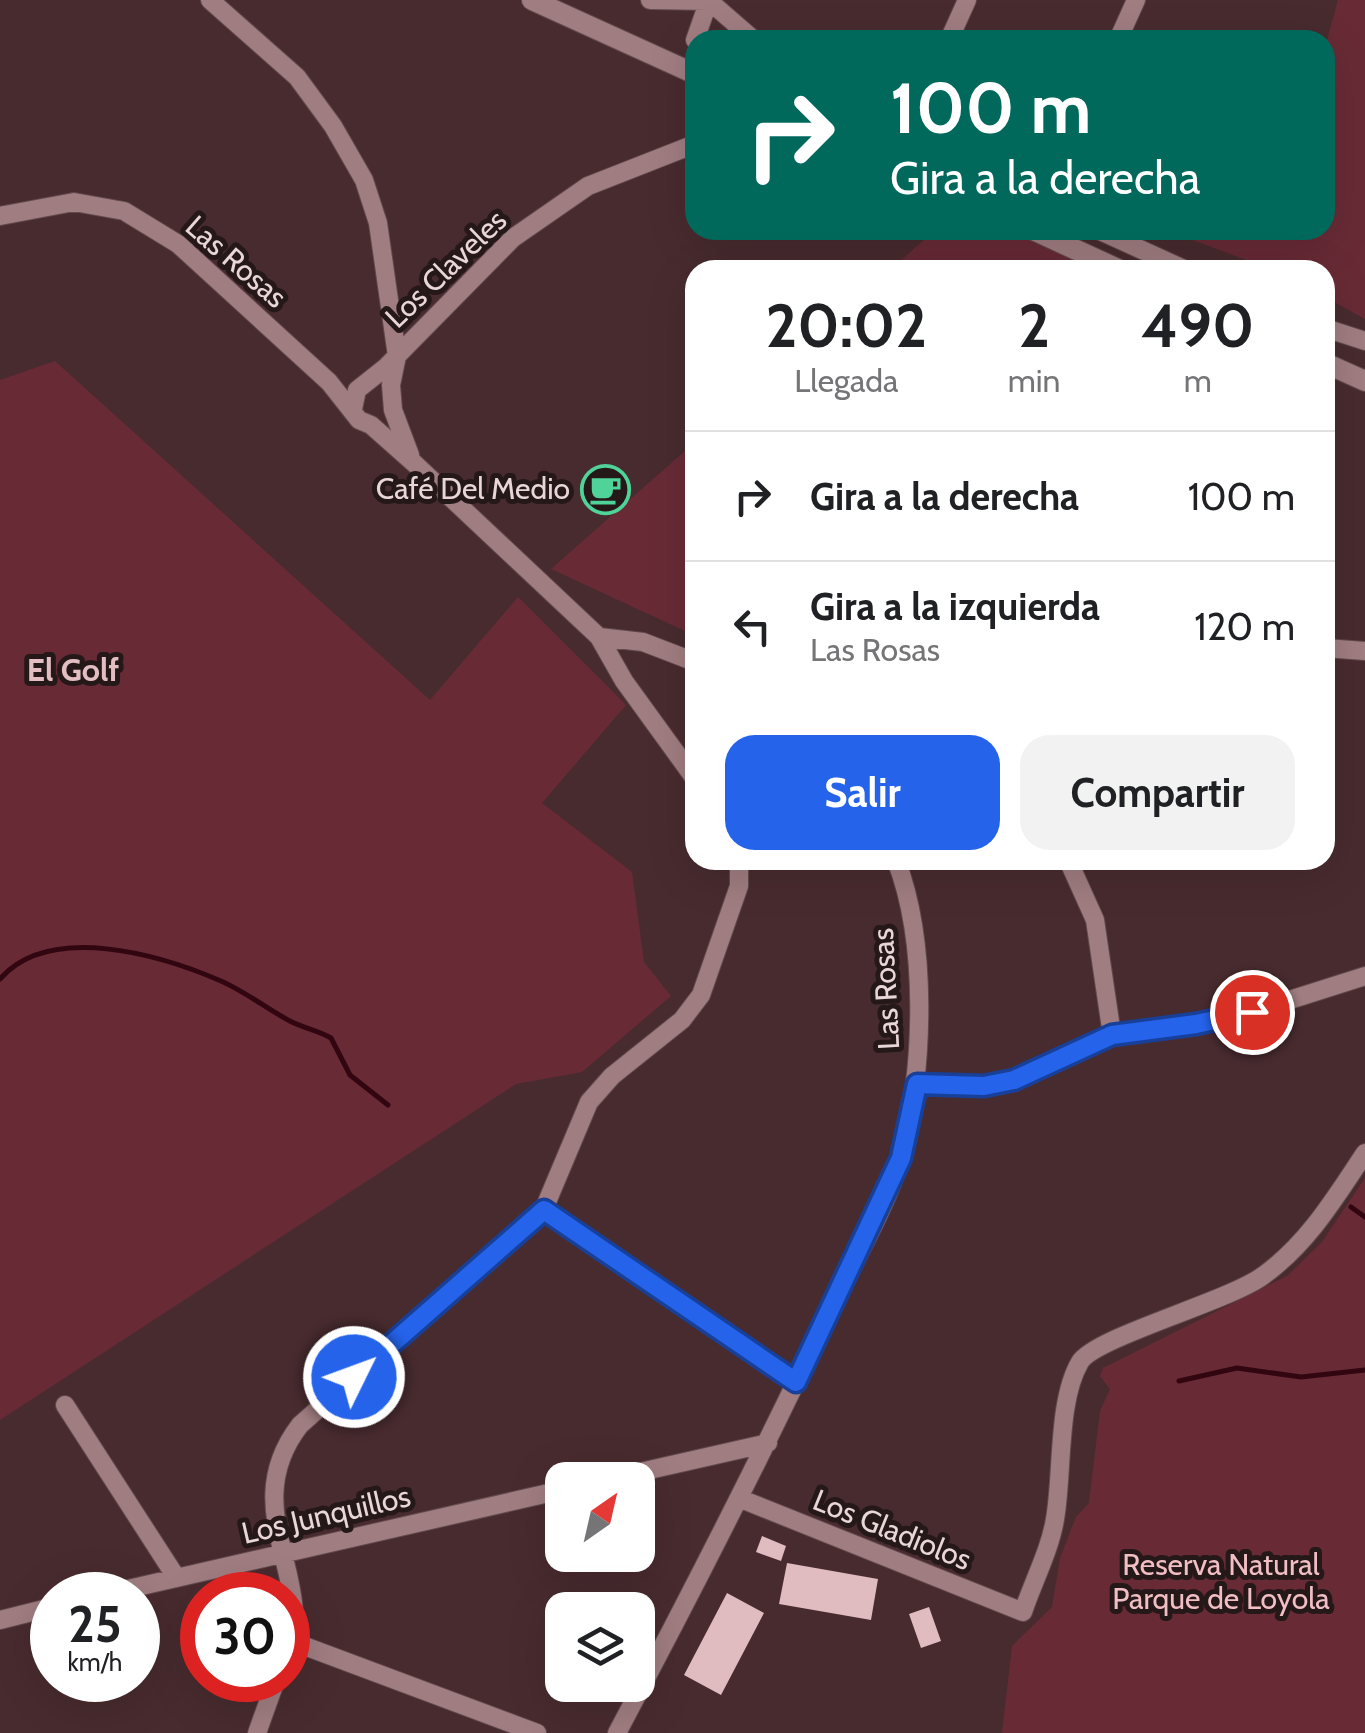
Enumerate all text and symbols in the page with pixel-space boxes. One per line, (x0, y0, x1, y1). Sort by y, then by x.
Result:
text: 100 m (890, 65, 1091, 151)
icon: right (725, 70, 855, 200)
text: Gira a la derecha (890, 151, 1200, 205)
street label: Los Claveles (377, 202, 514, 336)
street label: Las Rosas (178, 208, 294, 316)
text: 20:02 (766, 289, 927, 362)
text: 2 (1018, 289, 1050, 362)
text: 490 (1141, 289, 1254, 362)
text: Llegada (794, 361, 898, 400)
text: min (1008, 361, 1060, 400)
text: m (1184, 361, 1212, 400)
cafe icon: Café Del Medio (579, 463, 631, 515)
icon: right (725, 469, 780, 524)
place label: Café Del Medio (376, 470, 570, 507)
text: Gira a la derecha (810, 473, 1079, 520)
text: 100 m (1188, 473, 1295, 520)
text: Gira a la izquierda (810, 583, 1100, 630)
icon: left (725, 599, 780, 654)
text: 120 m (1194, 603, 1295, 650)
text: Las Rosas (810, 630, 940, 669)
district label: El Golf (27, 650, 119, 689)
button: Salir (725, 735, 1000, 850)
button: Compartir (1020, 735, 1295, 850)
street label: Las Rosas (864, 927, 907, 1051)
pin (1210, 970, 1295, 1055)
icon: arrive (1225, 985, 1280, 1040)
position arrow (302, 1325, 406, 1429)
north arrow (545, 1462, 655, 1572)
map controls (545, 1462, 655, 1702)
street label: Los Junquillos (238, 1477, 414, 1552)
street label: Los Gladiolos (808, 1481, 977, 1578)
park label: Reserva Natural Parque de Loyola (1112, 1546, 1330, 1617)
speed limit sign: 30 (180, 1572, 310, 1702)
button: layers (545, 1592, 655, 1702)
text: 25 (68, 1594, 122, 1655)
text: km/h (68, 1647, 122, 1677)

